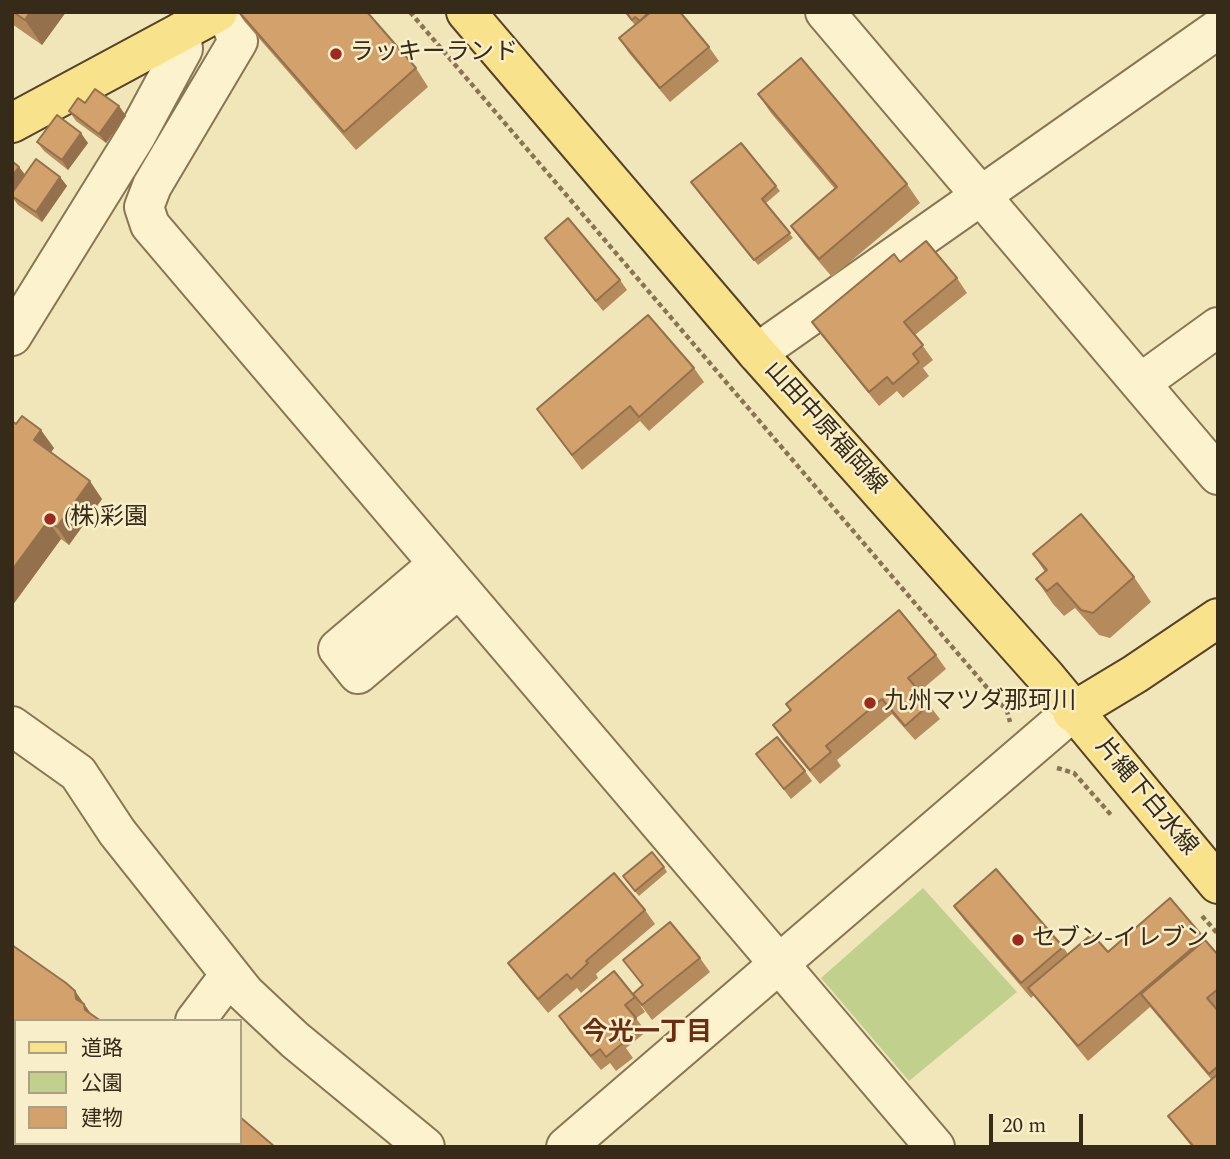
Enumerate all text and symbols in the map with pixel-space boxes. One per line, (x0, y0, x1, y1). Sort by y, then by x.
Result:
place label: ラッキーランド (350, 40, 518, 68)
marker: ラッキーランド (328, 46, 344, 62)
street label: 山田中原福岡線 (757, 357, 891, 501)
place label: (株)彩園 (64, 505, 148, 533)
marker: (株)彩園 (42, 511, 58, 527)
place label: 九州マツダ那珂川 (884, 689, 1076, 717)
marker: 九州マツダ那珂川 (862, 695, 878, 711)
street label: 片縄下白水線 (1088, 734, 1202, 862)
place label: セブン-イレブン (1032, 926, 1209, 954)
marker: セブン-イレブン (1010, 932, 1026, 948)
legend (14, 1019, 242, 1145)
district label: 今光一丁目 (582, 1019, 712, 1051)
text: 道路 (81, 1033, 123, 1065)
text: 公園 (81, 1068, 123, 1100)
scale bar (992, 1100, 1086, 1144)
text: 建物 (81, 1103, 123, 1135)
text: 20 m (1002, 1110, 1046, 1142)

